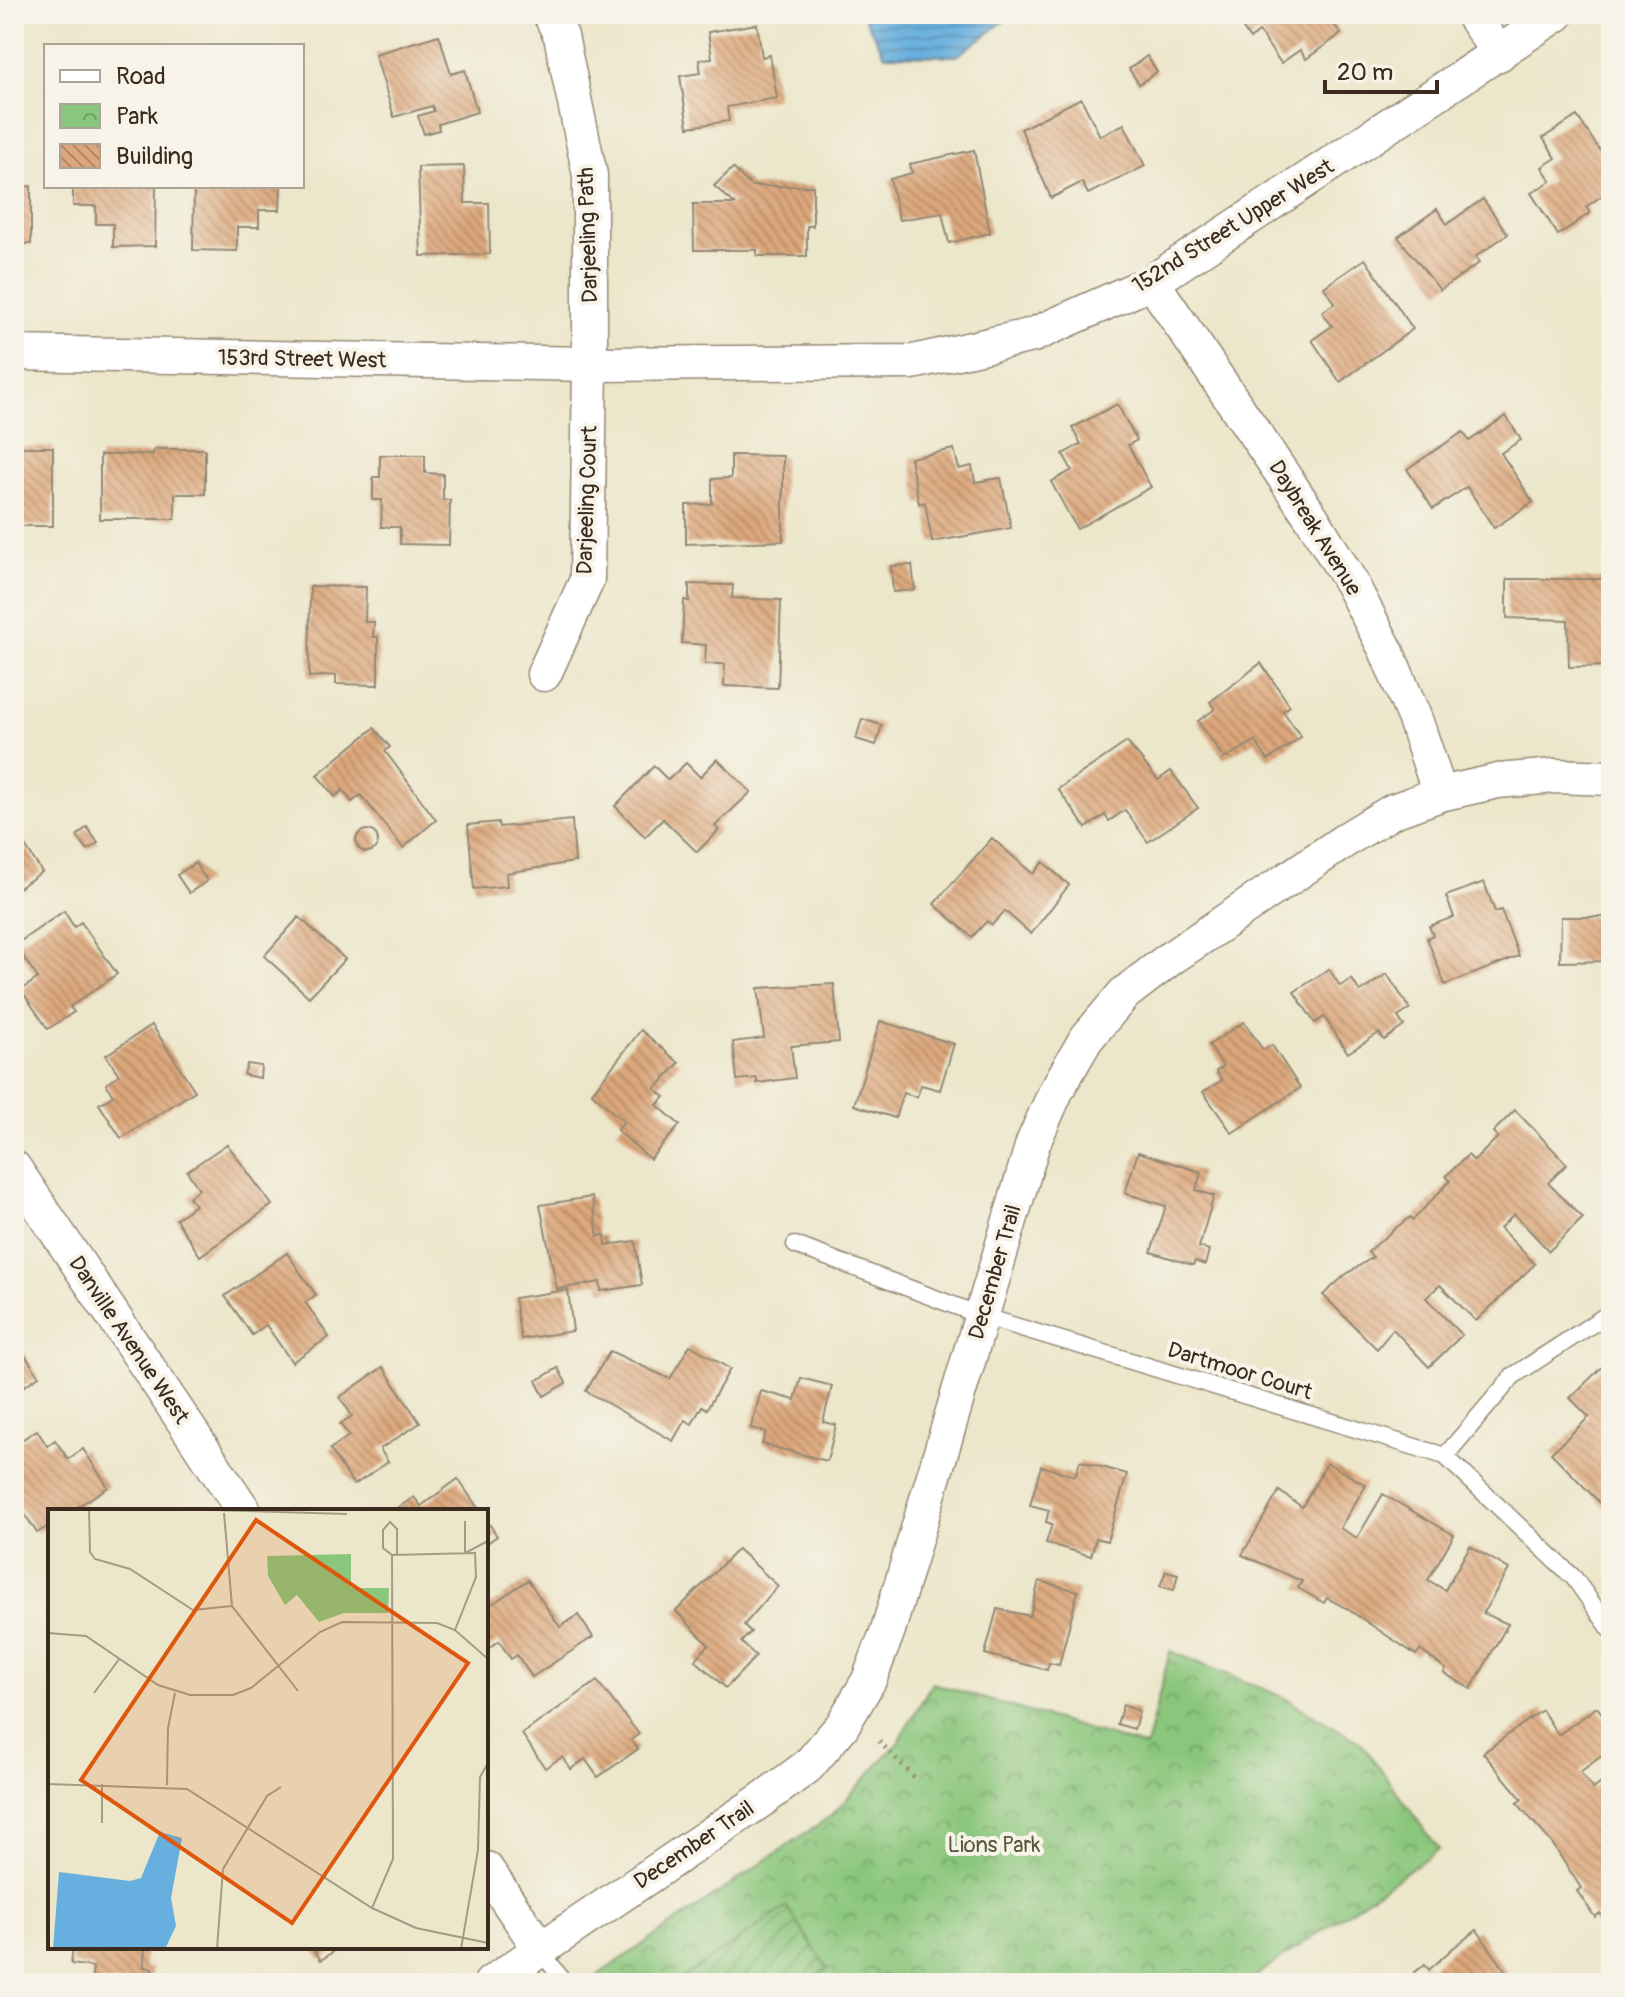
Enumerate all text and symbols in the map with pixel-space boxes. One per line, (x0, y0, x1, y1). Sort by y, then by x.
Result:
legend (44, 44, 304, 188)
scale bar (1325, 44, 1437, 94)
text: 20 m (1337, 58, 1393, 87)
text: Road (116, 62, 166, 91)
text: Park (116, 102, 158, 131)
text: Building (116, 142, 193, 171)
street label: 152nd Street Upper West (1127, 152, 1339, 299)
street label: Darjeeling Path (572, 167, 604, 303)
street label: 153rd Street West (217, 344, 387, 374)
street label: Darjeeling Court (570, 425, 604, 575)
street label: Daybreak Avenue (1262, 455, 1368, 601)
street label: December Trail (962, 1201, 1028, 1343)
street label: Danville Avenue West (62, 1251, 196, 1429)
street label: Dartmoor Court (1164, 1336, 1316, 1406)
inset map (48, 1509, 488, 1949)
street label: December Trail (629, 1795, 759, 1895)
park label: Lions Park (947, 1831, 1041, 1859)

